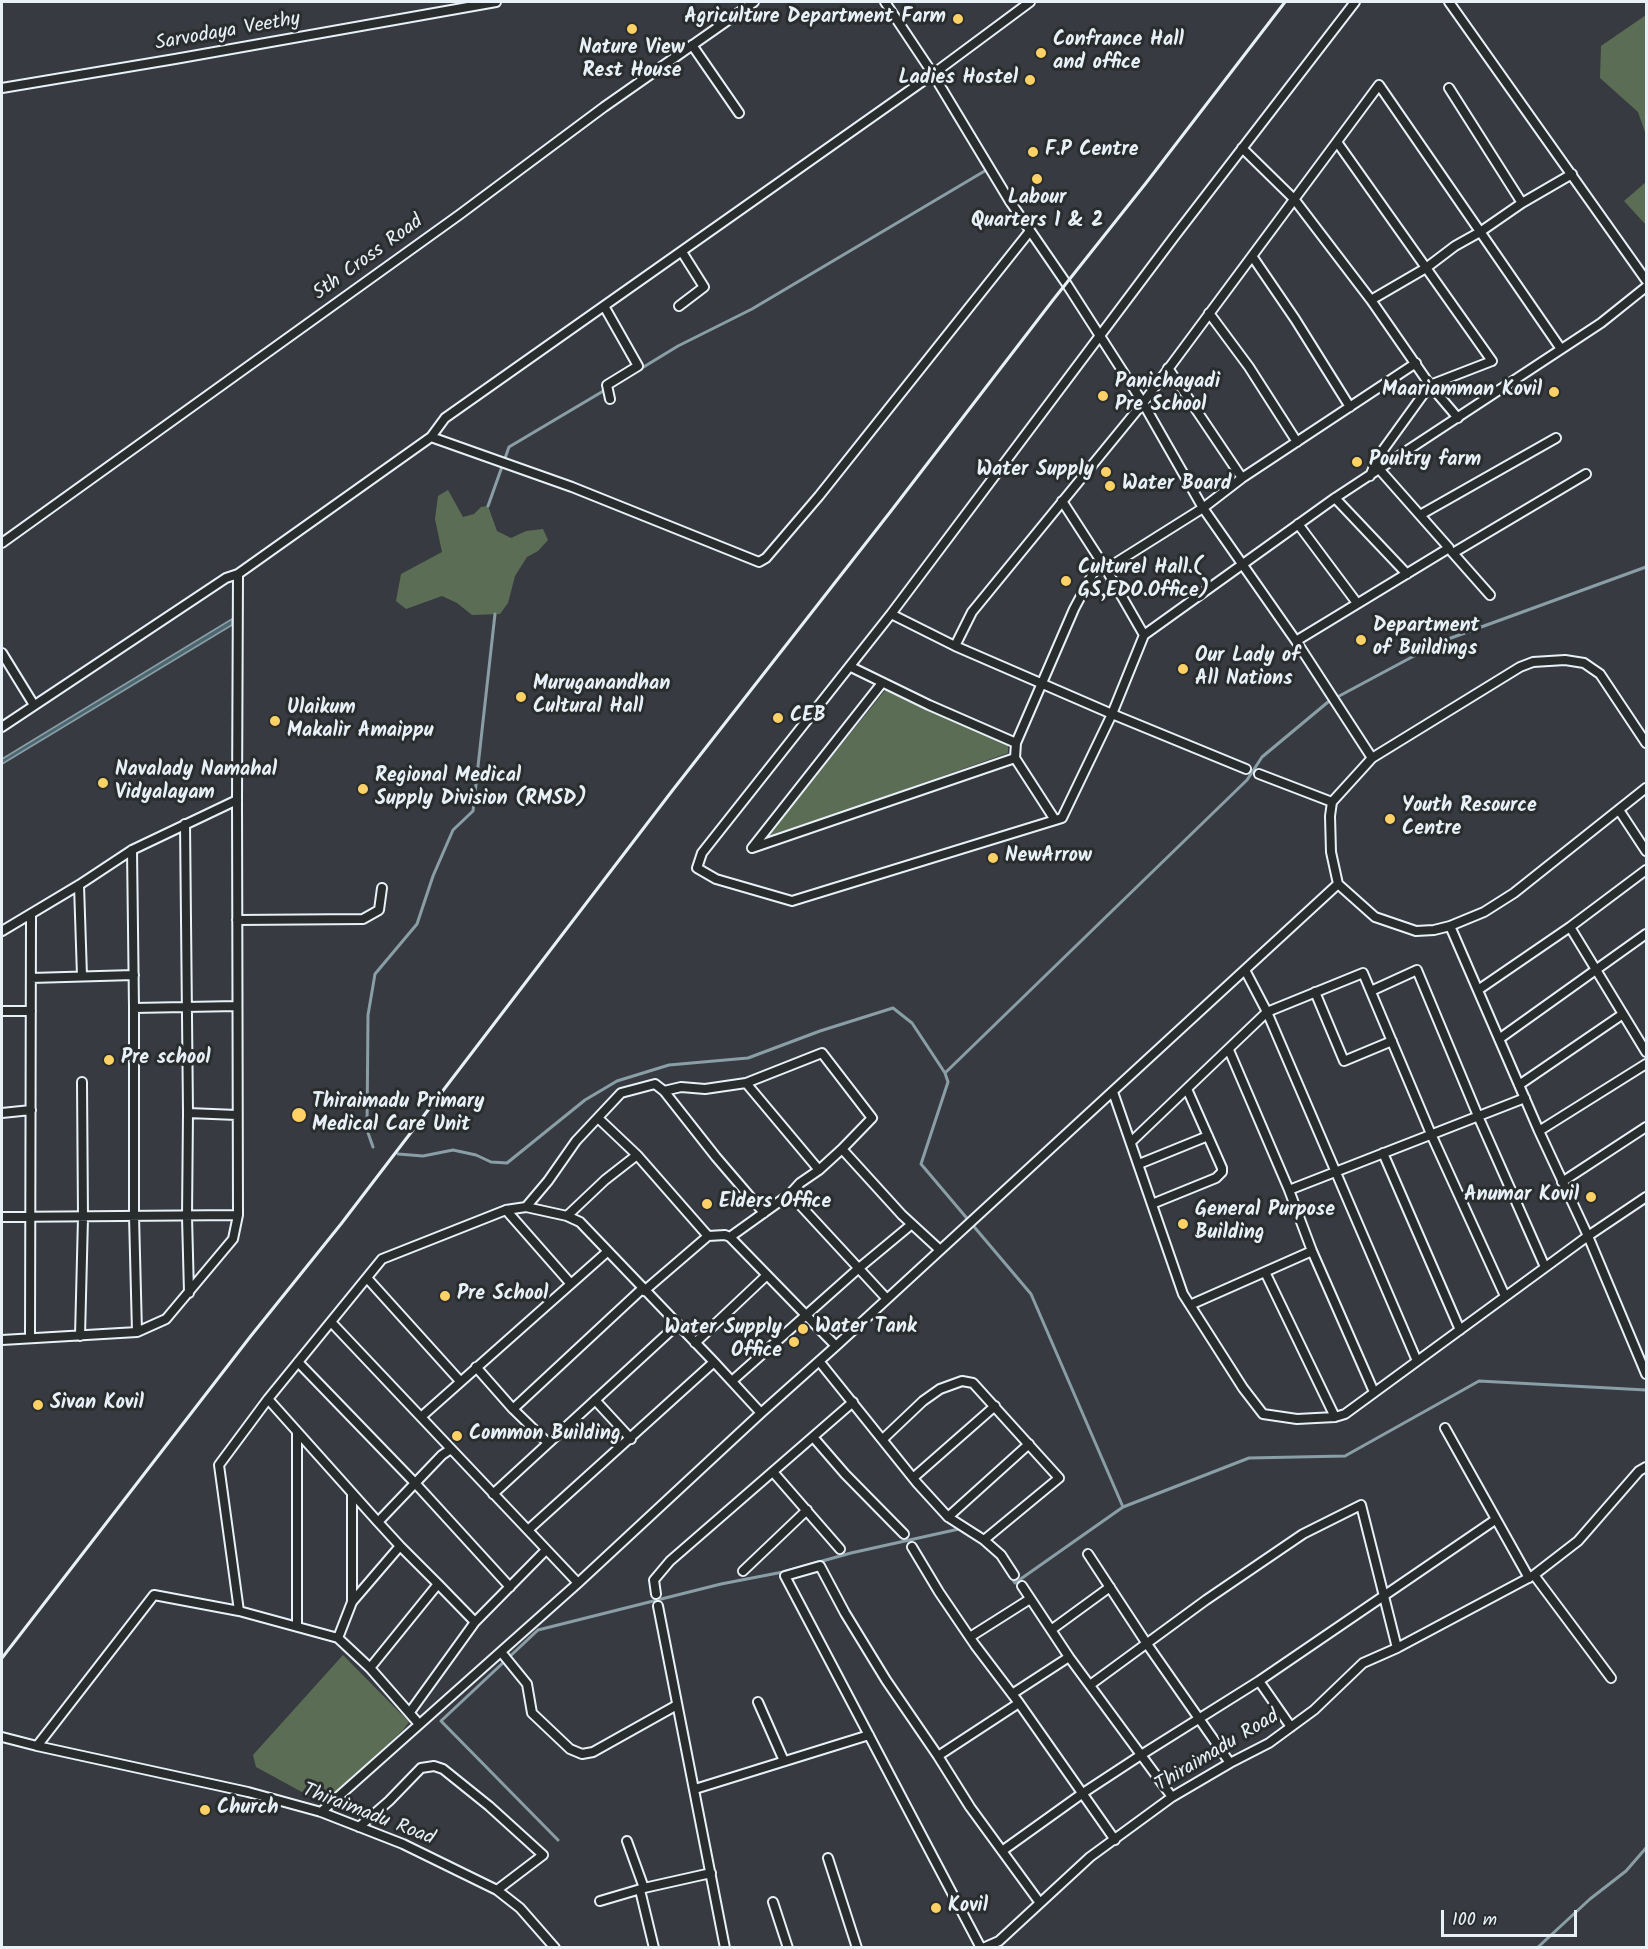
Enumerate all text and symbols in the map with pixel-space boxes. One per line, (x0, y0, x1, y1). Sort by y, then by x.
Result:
place label: Agriculture Department Farm (684, 7, 946, 31)
street label: Sarvodaya Veethy (154, 8, 302, 58)
marker: Agriculture Department Farm (951, 12, 965, 26)
marker: Nature View Rest House (625, 22, 639, 36)
place label: Confrance Hall and office (1053, 30, 1184, 77)
place label: Nature View Rest House (579, 38, 685, 85)
marker: Confrance Hall and office (1034, 46, 1048, 60)
place label: Ladies Hostel (899, 68, 1018, 92)
marker: Ladies Hostel (1023, 73, 1037, 87)
place label: F.P Centre (1045, 140, 1138, 164)
marker: F.P Centre (1026, 145, 1040, 159)
marker: Labour Quarters 1 & 2 (1030, 172, 1044, 186)
place label: Labour Quarters 1 & 2 (971, 188, 1103, 235)
street label: 5th Cross Road (309, 211, 429, 307)
place label: Panichayadi Pre School (1115, 372, 1220, 419)
place label: Maariamman Kovil (1382, 380, 1542, 404)
marker: Maariamman Kovil (1547, 385, 1561, 399)
marker: Panichayadi Pre School (1096, 389, 1110, 403)
place label: Poultry farm (1369, 450, 1481, 474)
marker: Poultry farm (1350, 455, 1364, 469)
place label: Water Supply (976, 460, 1094, 484)
marker: Water Supply (1099, 465, 1113, 479)
place label: Water Board (1122, 474, 1231, 498)
marker: Water Board (1103, 479, 1117, 493)
place label: Culturel Hall.( GS,EDO.Office) (1078, 558, 1209, 605)
marker: Culturel Hall.( GS,EDO.Office) (1059, 574, 1073, 588)
place label: Department of Buildings (1373, 616, 1480, 663)
marker: Department of Buildings (1354, 633, 1368, 647)
place label: Our Lady of All Nations (1195, 646, 1300, 693)
marker: Our Lady of All Nations (1176, 662, 1190, 676)
place label: Muruganandhan Cultural Hall (533, 674, 670, 721)
marker: Muruganandhan Cultural Hall (514, 690, 528, 704)
place label: Ulaikum Makalir Amaippu (287, 698, 433, 745)
place label: CEB (790, 706, 826, 730)
marker: CEB (771, 711, 785, 725)
marker: Ulaikum Makalir Amaippu (268, 714, 282, 728)
place label: Navalady Namahal Vidyalayam (115, 760, 277, 807)
place label: Regional Medical Supply Division (RMSD) (375, 766, 587, 813)
marker: Navalady Namahal Vidyalayam (96, 776, 110, 790)
marker: Regional Medical Supply Division (RMSD) (356, 782, 370, 796)
place label: Youth Resource Centre (1402, 796, 1537, 843)
marker: Youth Resource Centre (1383, 812, 1397, 826)
place label: NewArrow (1005, 846, 1092, 870)
marker: NewArrow (986, 851, 1000, 865)
place label: Pre school (121, 1048, 211, 1072)
marker: Pre school (102, 1053, 116, 1067)
place label: Thiraimadu Primary Medical Care Unit (312, 1092, 484, 1139)
marker: Thiraimadu Primary Medical Care Unit (290, 1106, 308, 1124)
place label: Anumar Kovil (1464, 1185, 1579, 1209)
marker: Anumar Kovil (1584, 1190, 1598, 1204)
place label: Elders Office (719, 1192, 831, 1216)
marker: Elders Office (700, 1197, 714, 1211)
place label: General Purpose Building (1195, 1200, 1335, 1247)
marker: General Purpose Building (1176, 1217, 1190, 1231)
place label: Pre School (457, 1284, 548, 1308)
marker: Pre School (438, 1289, 452, 1303)
place label: Water Tank (815, 1317, 917, 1341)
place label: Water Supply Office (664, 1318, 782, 1365)
marker: Water Tank (796, 1322, 810, 1336)
marker: Water Supply Office (787, 1335, 801, 1349)
place label: Sivan Kovil (50, 1393, 144, 1417)
marker: Sivan Kovil (31, 1398, 45, 1412)
place label: Common Building (469, 1424, 621, 1448)
marker: Common Building (450, 1429, 464, 1443)
street label: Thiraimadu Road (1152, 1706, 1284, 1798)
street label: Thiraimadu Road (298, 1780, 438, 1852)
place label: Church (217, 1798, 279, 1822)
marker: Church (198, 1803, 212, 1817)
place label: Kovil (948, 1896, 988, 1920)
scale bar (1444, 1898, 1580, 1936)
marker: Kovil (929, 1901, 943, 1915)
text: 100 m (1452, 1906, 1497, 1935)

